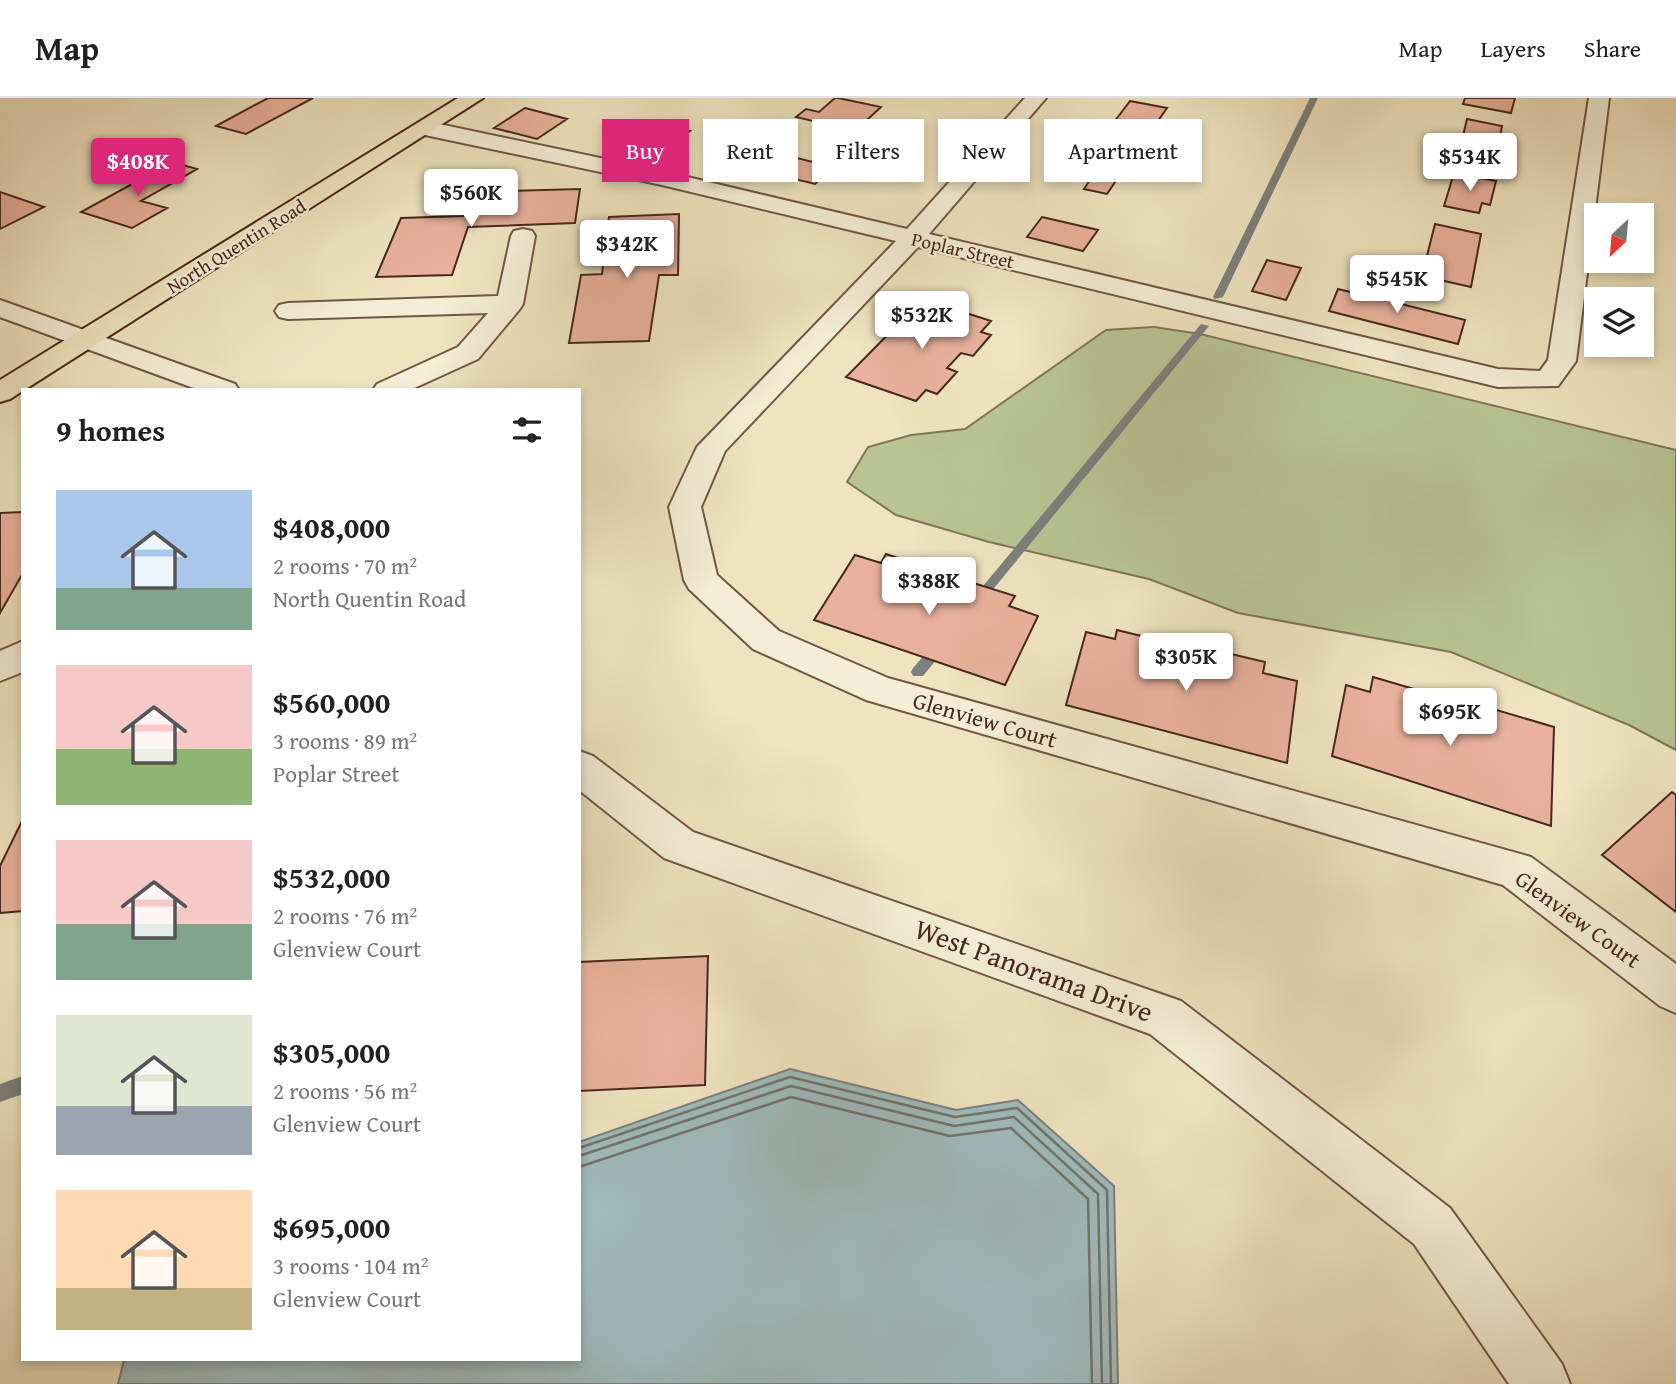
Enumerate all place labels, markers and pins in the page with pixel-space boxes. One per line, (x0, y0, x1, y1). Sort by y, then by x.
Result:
pin: $534K (1421, 134, 1519, 193)
pin: $408K (89, 139, 187, 198)
pin: $560K (422, 170, 520, 229)
pin: $342K (578, 220, 676, 280)
pin: $545K (1348, 256, 1446, 315)
pin: $532K (873, 292, 971, 351)
pin: $388K (880, 558, 978, 617)
pin: $305K (1137, 634, 1235, 693)
pin: $695K (1401, 688, 1499, 748)

